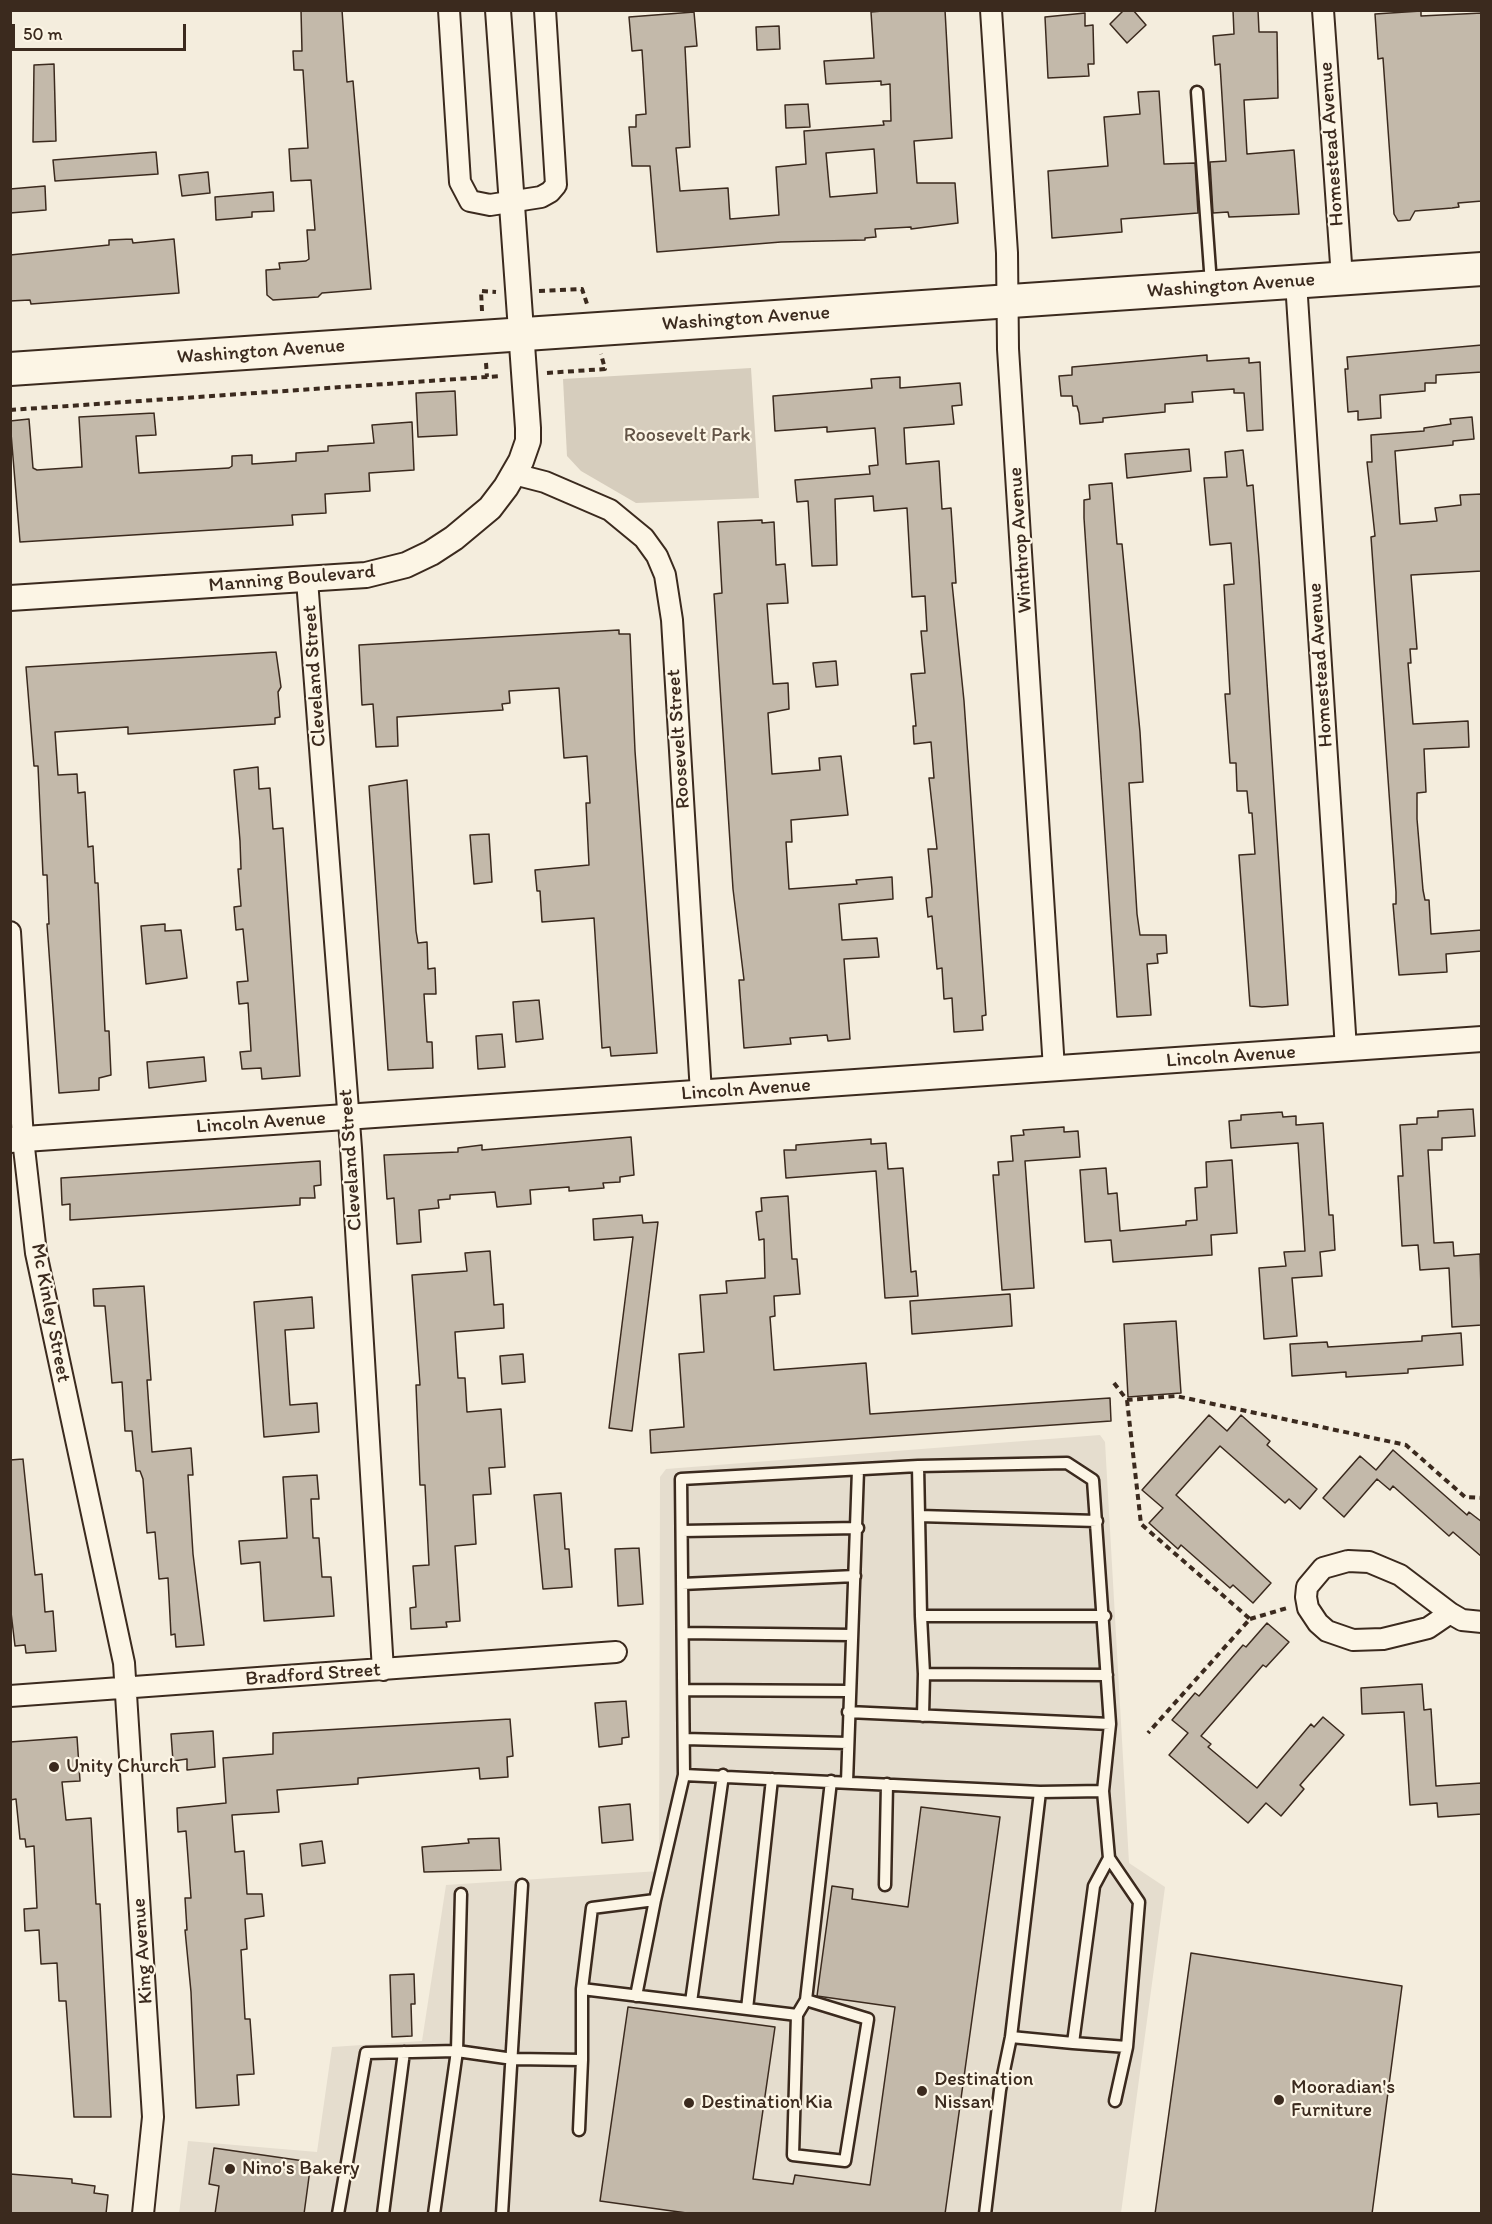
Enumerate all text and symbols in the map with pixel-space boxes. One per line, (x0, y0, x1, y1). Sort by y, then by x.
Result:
scale bar (15, 12, 189, 50)
text: 50 m (23, 23, 63, 45)
street label: Homestead Avenue (1314, 61, 1350, 227)
street label: Washington Avenue (1146, 268, 1316, 304)
street label: Washington Avenue (661, 301, 831, 337)
street label: Washington Avenue (176, 334, 346, 370)
park label: Roosevelt Park (624, 424, 750, 448)
street label: Winthrop Avenue (1004, 466, 1038, 614)
street label: Manning Boulevard (208, 560, 376, 598)
street label: Homestead Avenue (1303, 582, 1339, 748)
street label: Cleveland Street (298, 604, 332, 748)
street label: Roosevelt Street (662, 668, 696, 810)
street label: Lincoln Avenue (1165, 1041, 1297, 1073)
street label: Lincoln Avenue (680, 1074, 812, 1106)
street label: Cleveland Street (334, 1088, 368, 1232)
street label: Lincoln Avenue (195, 1107, 327, 1139)
street label: Mc Kinley Street (25, 1242, 75, 1384)
street label: Bradford Street (244, 1658, 382, 1692)
place label: Unity Church (66, 1755, 179, 1779)
marker: Unity Church (47, 1760, 61, 1774)
street label: King Avenue (127, 1897, 159, 2005)
place label: Destination Nissan (934, 2068, 1033, 2115)
place label: Mooradian's Furniture (1291, 2076, 1395, 2123)
marker: Destination Nissan (915, 2084, 929, 2098)
place label: Destination Kia (701, 2091, 833, 2115)
marker: Mooradian's Furniture (1272, 2093, 1286, 2107)
marker: Destination Kia (682, 2096, 696, 2110)
place label: Nino's Bakery (242, 2157, 359, 2181)
marker: Nino's Bakery (223, 2162, 237, 2176)

